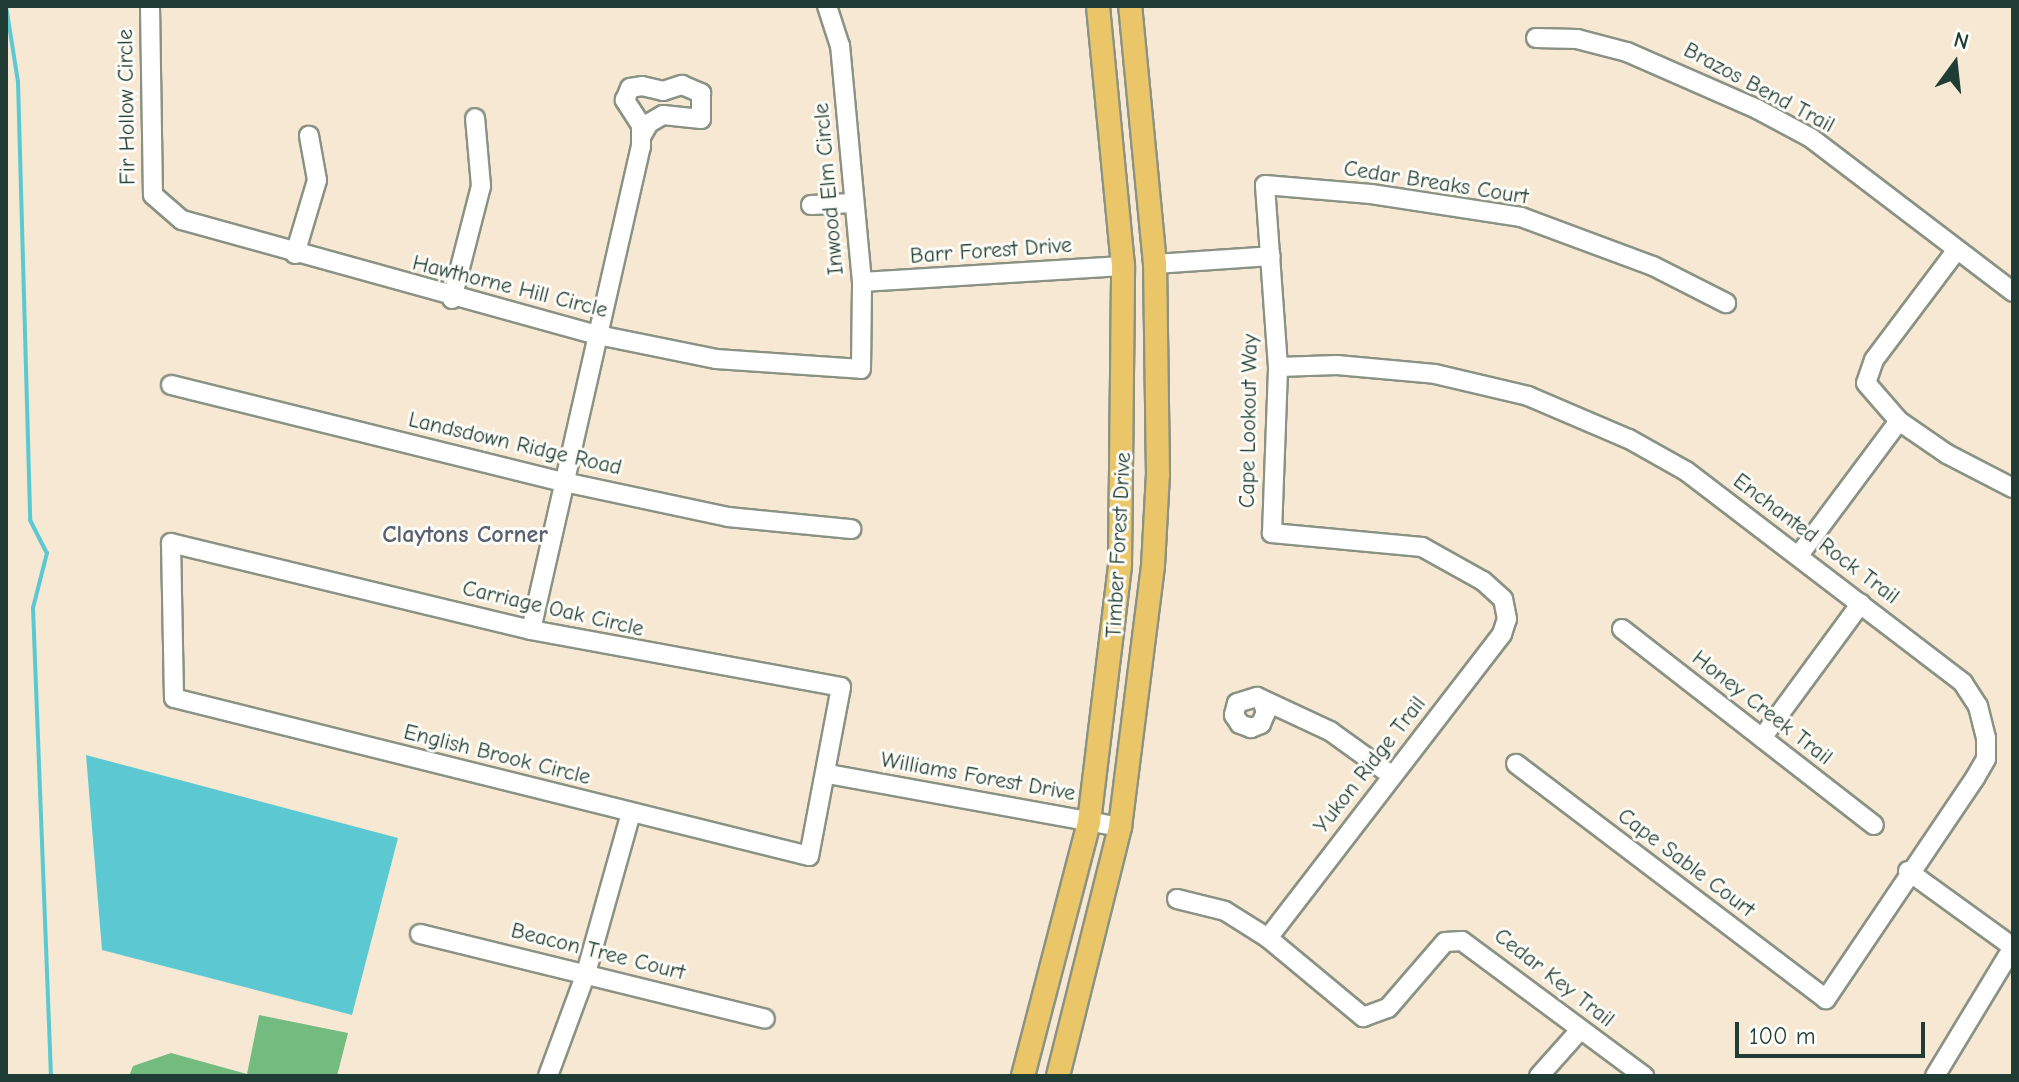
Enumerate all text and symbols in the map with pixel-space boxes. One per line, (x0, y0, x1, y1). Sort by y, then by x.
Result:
north arrow (1915, 24, 1995, 104)
text: N (1951, 26, 1972, 55)
street label: Fir Hollow Circle (112, 29, 142, 185)
street label: Brazos Bend Trail (1679, 37, 1839, 139)
street label: Inwood Elm Circle (808, 102, 850, 276)
street label: Cedar Breaks Court (1342, 155, 1530, 211)
street label: Barr Forest Drive (909, 232, 1073, 270)
street label: Hawthorne Hill Circle (410, 250, 610, 324)
street label: Cape Lookout Way (1234, 334, 1264, 508)
street label: Landsdown Ridge Road (406, 407, 624, 481)
street label: Timber Forest Drive (1101, 451, 1137, 639)
street label: Enchanted Rock Trail (1728, 468, 1904, 610)
district label: Claytons Corner (382, 521, 548, 549)
street label: Carriage Oak Circle (460, 575, 646, 643)
street label: Honey Creek Trail (1687, 645, 1837, 771)
street label: Yukon Ridge Trail (1308, 691, 1432, 839)
street label: English Brook Circle (401, 719, 593, 791)
street label: Williams Forest Drive (879, 747, 1077, 807)
street label: Cape Sable Court (1612, 803, 1760, 923)
street label: Beacon Tree Court (508, 918, 688, 986)
street label: Cedar Key Trail (1489, 923, 1619, 1033)
scale bar (1739, 1006, 1929, 1056)
text: 100 m (1749, 1022, 1816, 1050)

